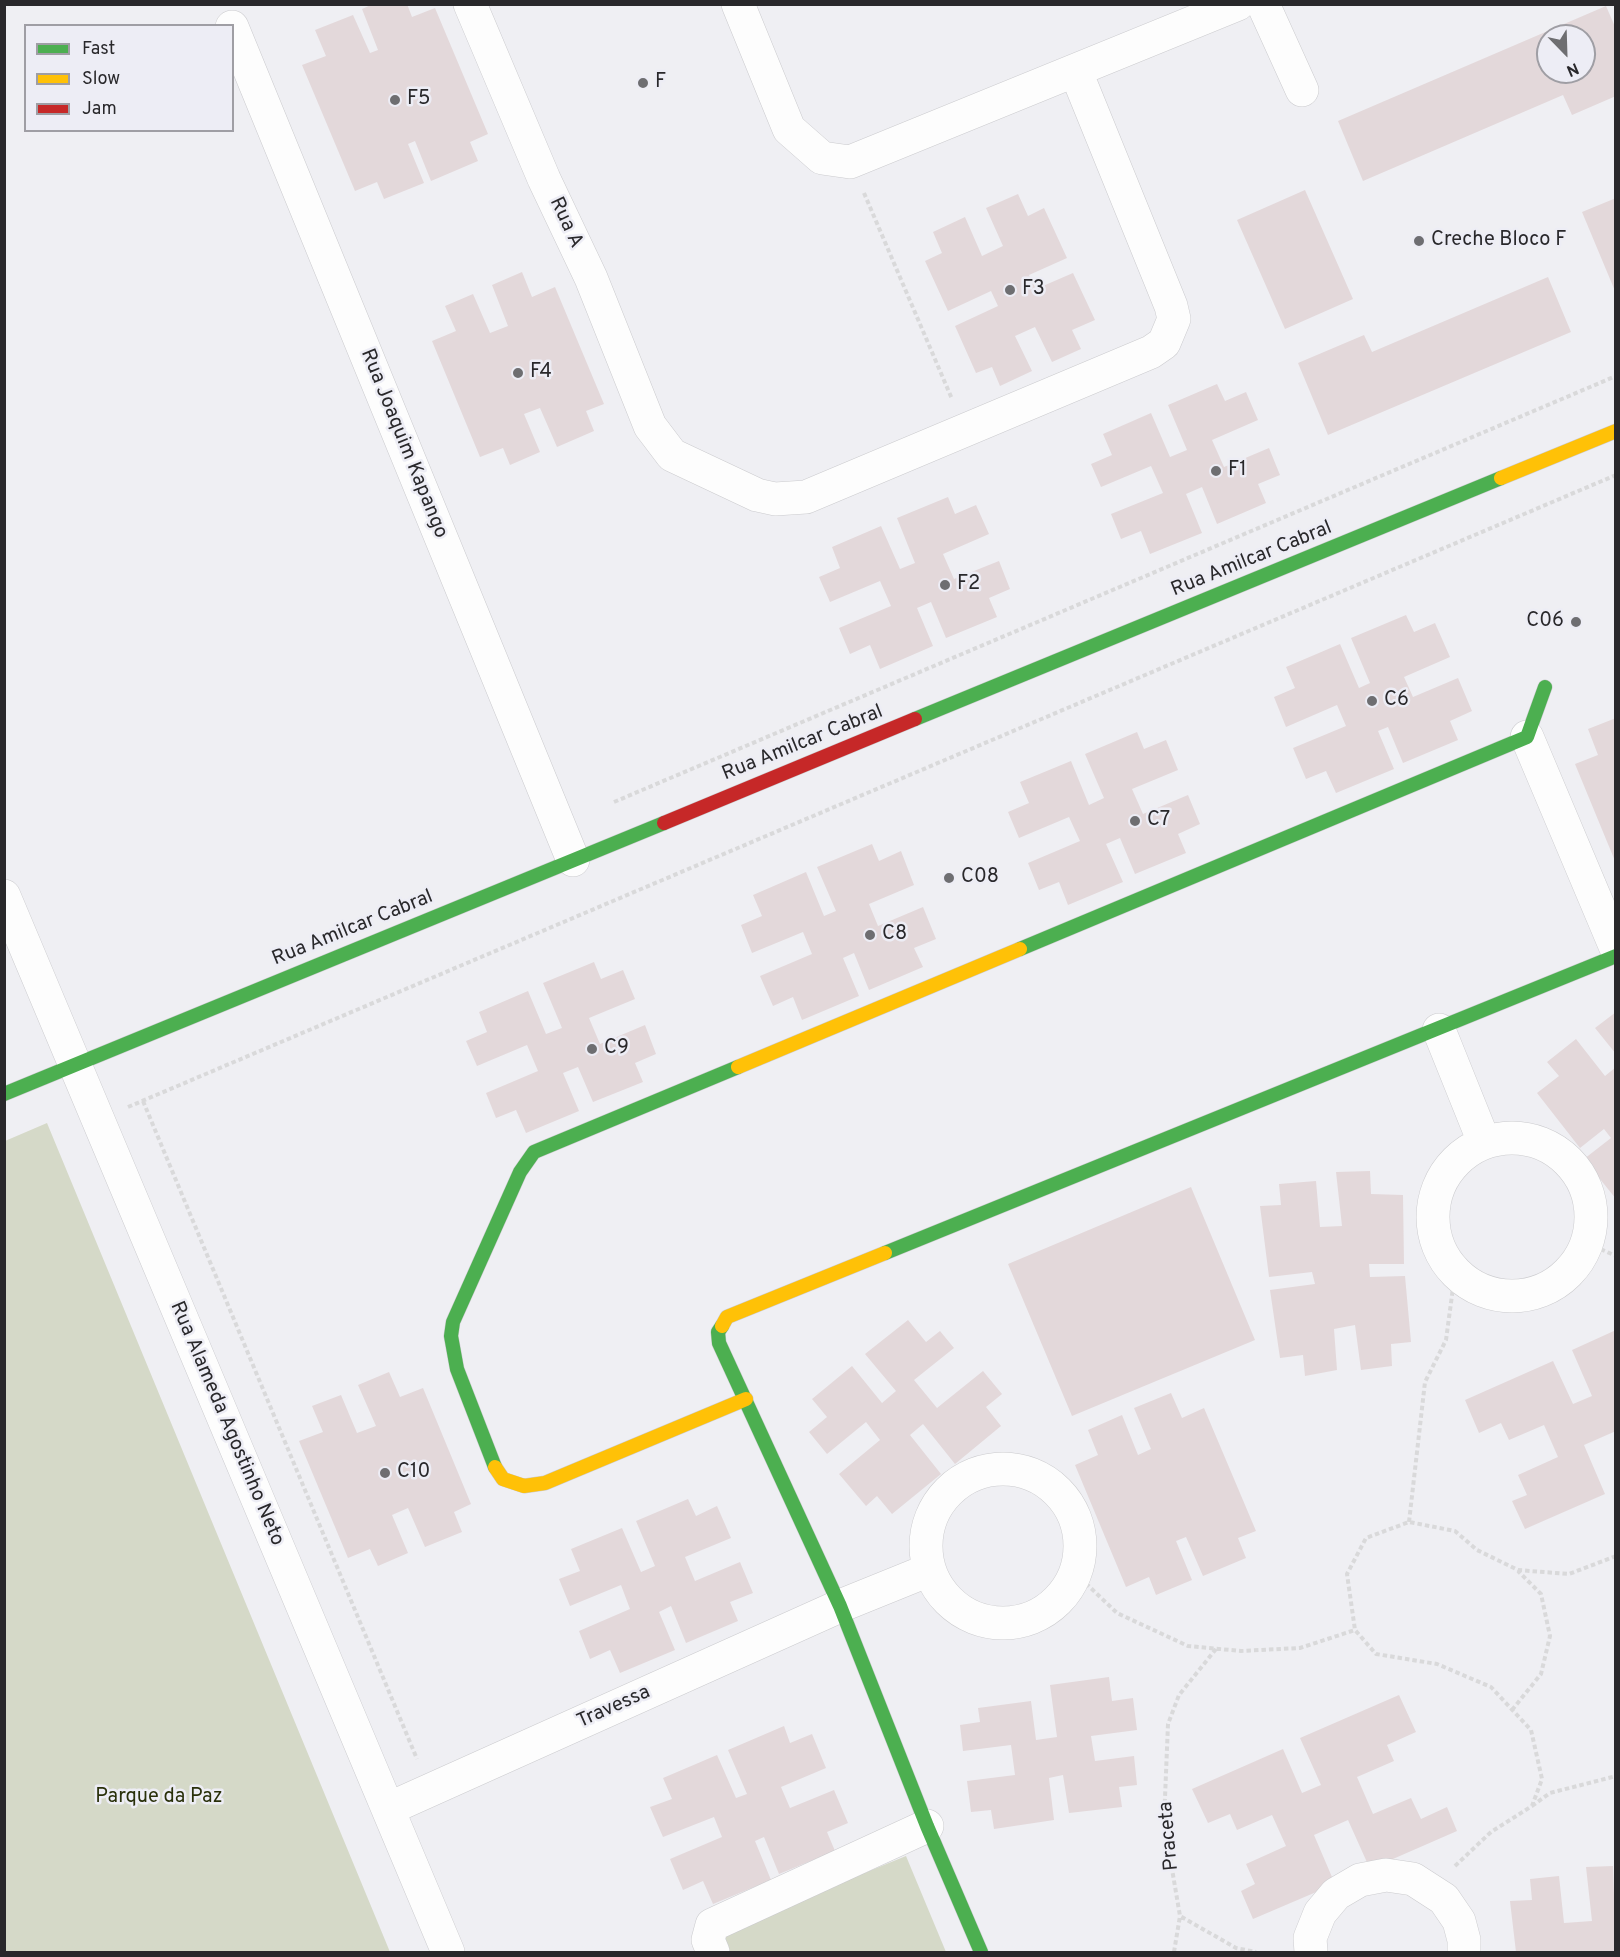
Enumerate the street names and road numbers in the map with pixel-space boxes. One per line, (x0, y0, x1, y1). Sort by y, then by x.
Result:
street label: Rua A (543, 194, 587, 252)
street label: Rua Joaquim Kapango (354, 346, 452, 542)
street label: Rua Amilcar Cabral (1168, 517, 1336, 603)
street label: Rua Amilcar Cabral (719, 701, 887, 787)
street label: Rua Amilcar Cabral (269, 886, 437, 972)
street label: Rua Alameda Agostinho Neto (164, 1298, 288, 1550)
street label: Travessa (574, 1681, 654, 1735)
street label: Praceta (1155, 1800, 1185, 1872)

